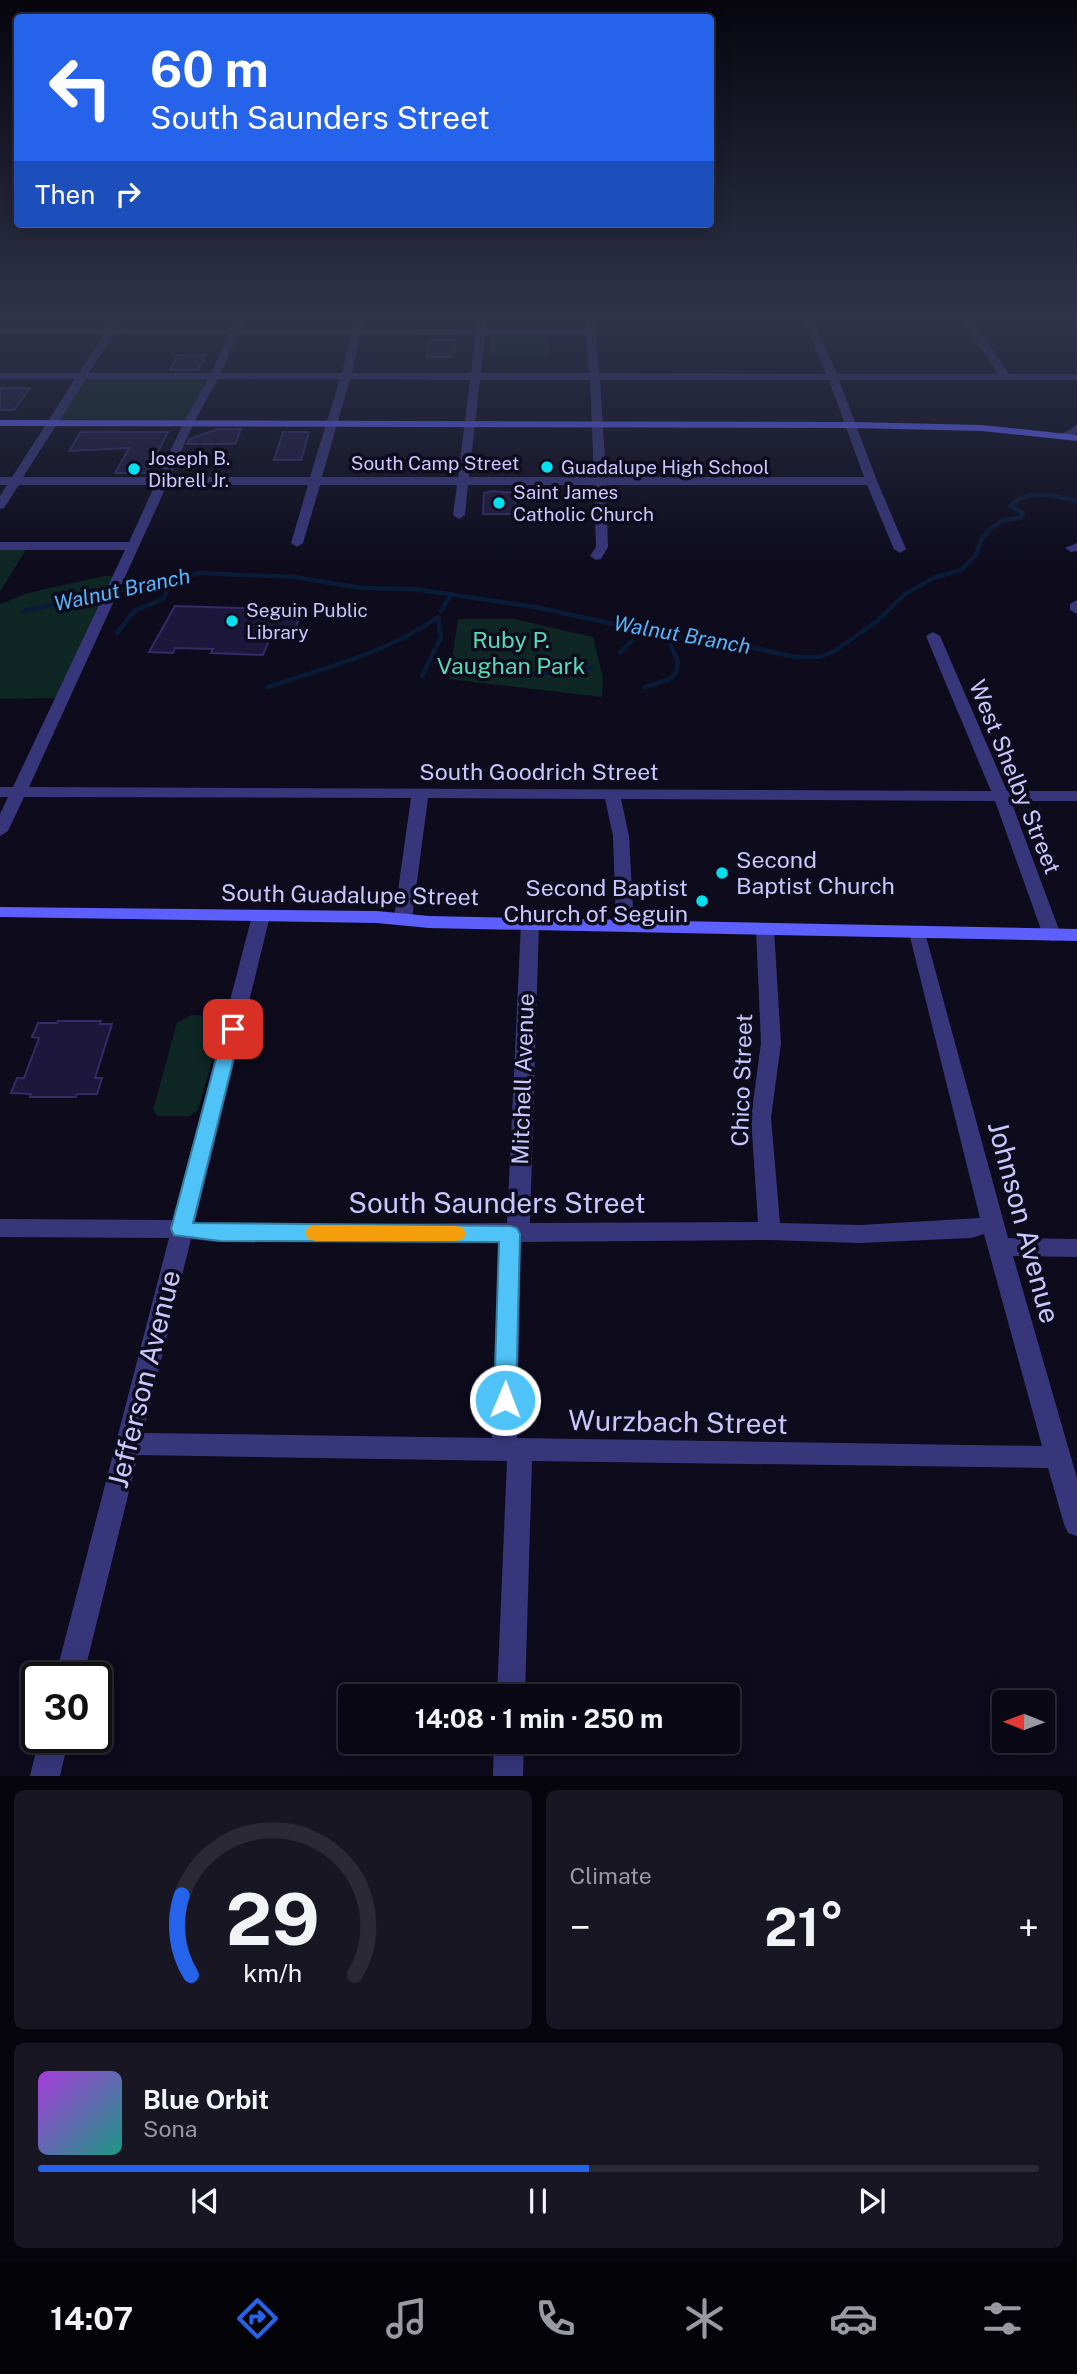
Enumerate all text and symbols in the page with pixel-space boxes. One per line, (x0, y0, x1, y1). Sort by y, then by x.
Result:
text: 60 m (150, 40, 269, 98)
icon: left (35, 42, 126, 133)
text: South Saunders Street (150, 99, 490, 136)
icon: right (109, 175, 147, 213)
text: Then (35, 179, 95, 210)
place label: Joseph B. Dibrell Jr. (148, 447, 230, 491)
street label: South Camp Street (351, 452, 519, 474)
place label: Guadalupe High School (561, 456, 769, 478)
marker: Guadalupe High School (539, 459, 555, 475)
marker: Joseph B. Dibrell Jr. (126, 461, 142, 477)
place label: Saint James Catholic Church (513, 481, 654, 525)
marker: Saint James Catholic Church (491, 495, 507, 511)
water label: Walnut Branch (51, 563, 192, 616)
place label: Seguin Public Library (246, 599, 368, 643)
water label: Walnut Branch (612, 610, 753, 659)
marker: Seguin Public Library (224, 613, 240, 629)
park label: Ruby P. Vaughan Park (437, 626, 585, 679)
street label: West Shelby Street (964, 676, 1067, 878)
street label: South Goodrich Street (419, 758, 659, 785)
place label: Second Baptist Church (736, 846, 895, 899)
marker: Second Baptist Church (714, 865, 730, 881)
place label: Second Baptist Church of Seguin (504, 874, 688, 927)
street label: South Guadalupe Street (221, 879, 479, 910)
marker: Second Baptist Church of Seguin (694, 893, 710, 909)
street label: Mitchell Avenue (506, 993, 539, 1165)
pin (203, 999, 263, 1059)
icon: arrive (214, 1010, 252, 1048)
street label: Chico Street (726, 1013, 757, 1147)
street label: Johnson Avenue (982, 1117, 1067, 1327)
street label: South Saunders Street (348, 1186, 646, 1219)
street label: Jefferson Avenue (100, 1267, 187, 1491)
position arrow (468, 1363, 542, 1437)
street label: Wurzbach Street (568, 1403, 788, 1440)
speed limit sign: 30 (21, 1662, 112, 1753)
north arrow (992, 1690, 1055, 1754)
map controls (992, 1690, 1055, 1753)
text: 14:08 · 1 min · 250 m (415, 1703, 663, 1734)
text: Climate (570, 1862, 652, 1889)
text: 29 (226, 1877, 320, 1962)
text: 21° (764, 1897, 844, 1958)
text: − (570, 1905, 591, 1950)
text: + (1018, 1905, 1039, 1950)
text: km/h (243, 1958, 302, 1988)
text: Blue Orbit (143, 2084, 269, 2115)
text: Sona (143, 2115, 197, 2142)
icon: previous (186, 2182, 224, 2220)
icon: pause (519, 2182, 557, 2220)
icon: next (853, 2182, 891, 2220)
icon: directions (233, 2294, 282, 2343)
icon: music (382, 2294, 431, 2343)
icon: phone (531, 2294, 580, 2343)
icon: climate (680, 2294, 729, 2343)
icon: car (829, 2294, 878, 2343)
icon: filters (978, 2294, 1027, 2343)
text: 14:07 (50, 2300, 133, 2337)

